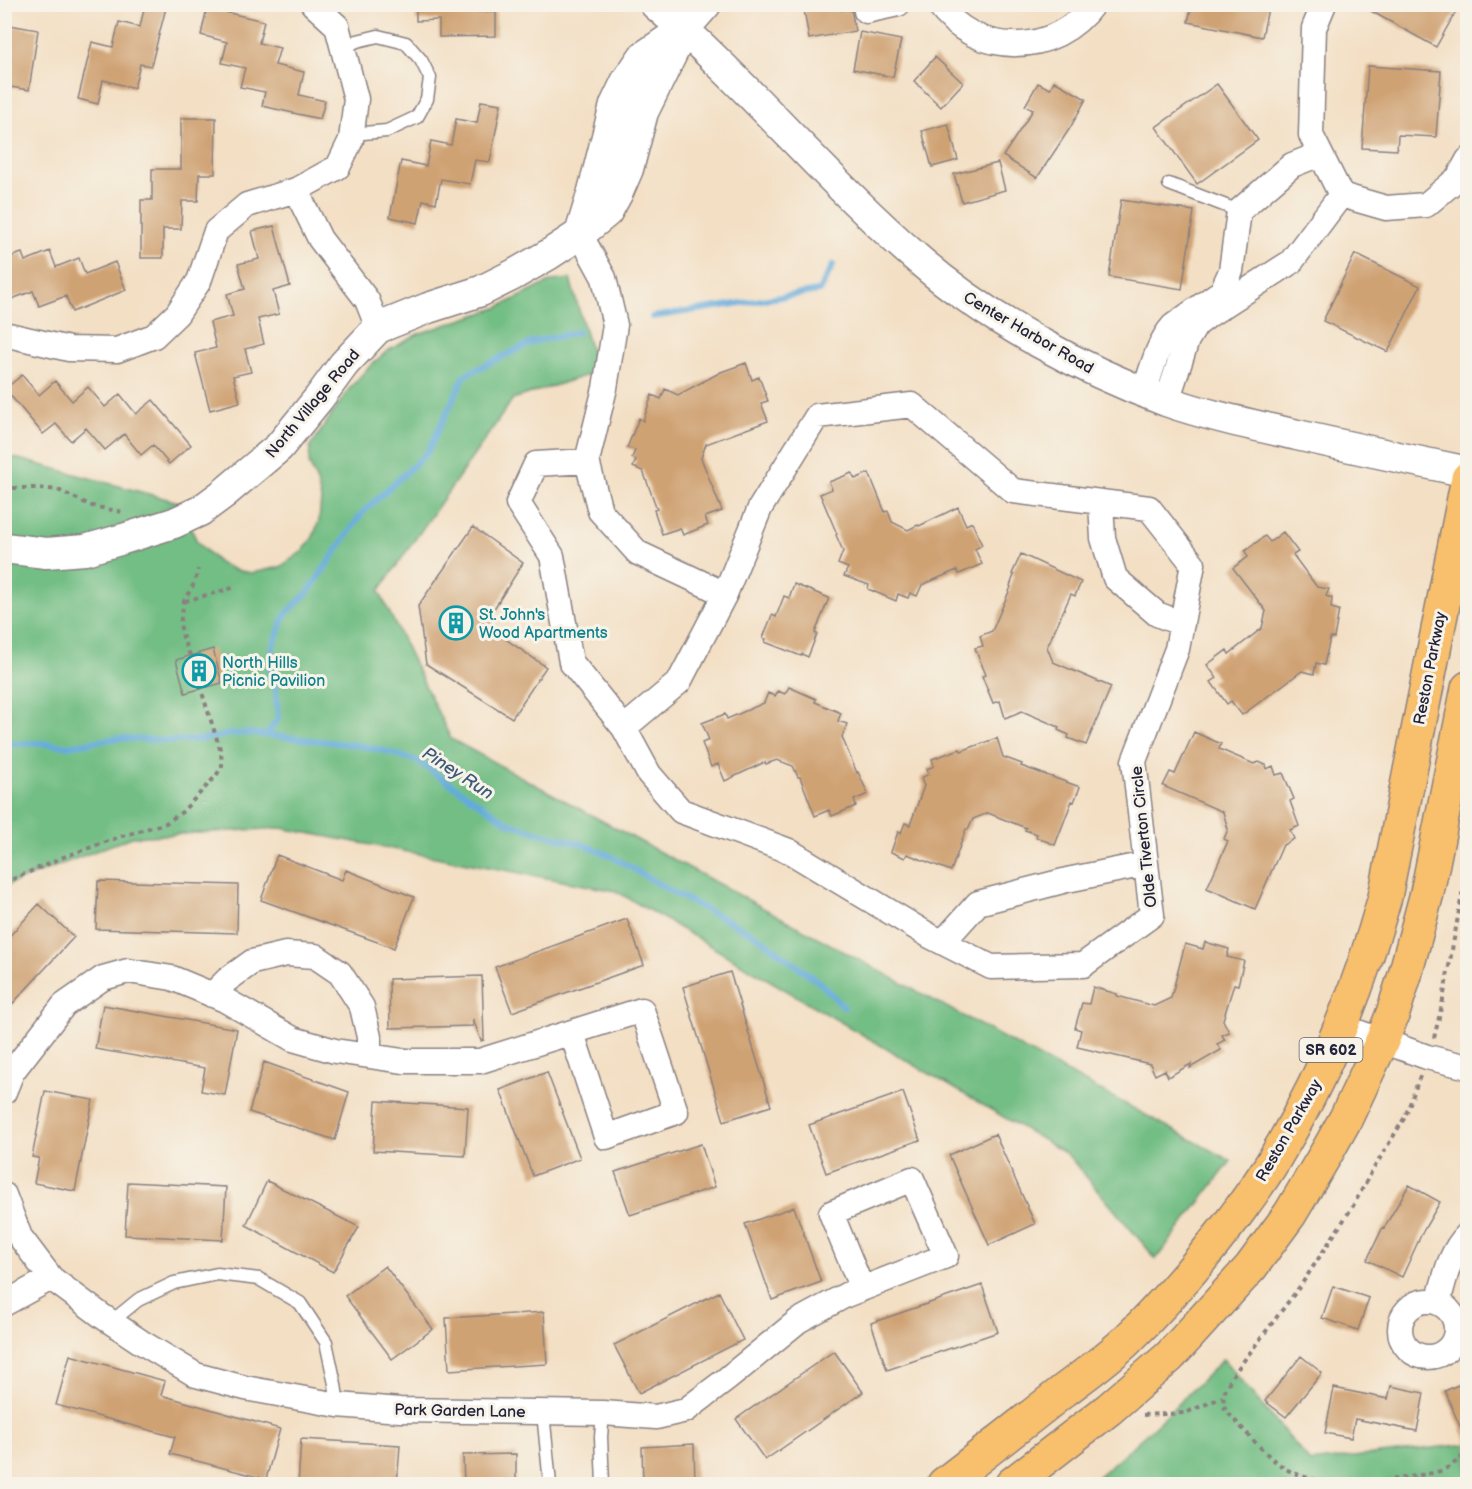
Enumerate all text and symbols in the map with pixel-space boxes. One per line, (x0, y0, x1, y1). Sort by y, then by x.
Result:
street label: Center Harbor Road (960, 288, 1097, 378)
street label: North Village Road (262, 346, 364, 462)
building icon: St. John's Wood Apartments (438, 605, 474, 641)
place label: St. John's Wood Apartments (479, 606, 608, 643)
street label: Reston Parkway (1410, 609, 1451, 726)
building icon: North Hills Picnic Pavilion (181, 653, 217, 689)
place label: North Hills Picnic Pavilion (222, 654, 325, 691)
water label: Piney Run (418, 743, 497, 804)
street label: Olde Tiverton Circle (1128, 765, 1161, 909)
road number: SR 602 (1300, 1038, 1362, 1062)
street label: Reston Parkway (1252, 1076, 1327, 1185)
street label: Park Garden Lane (394, 1401, 526, 1422)

